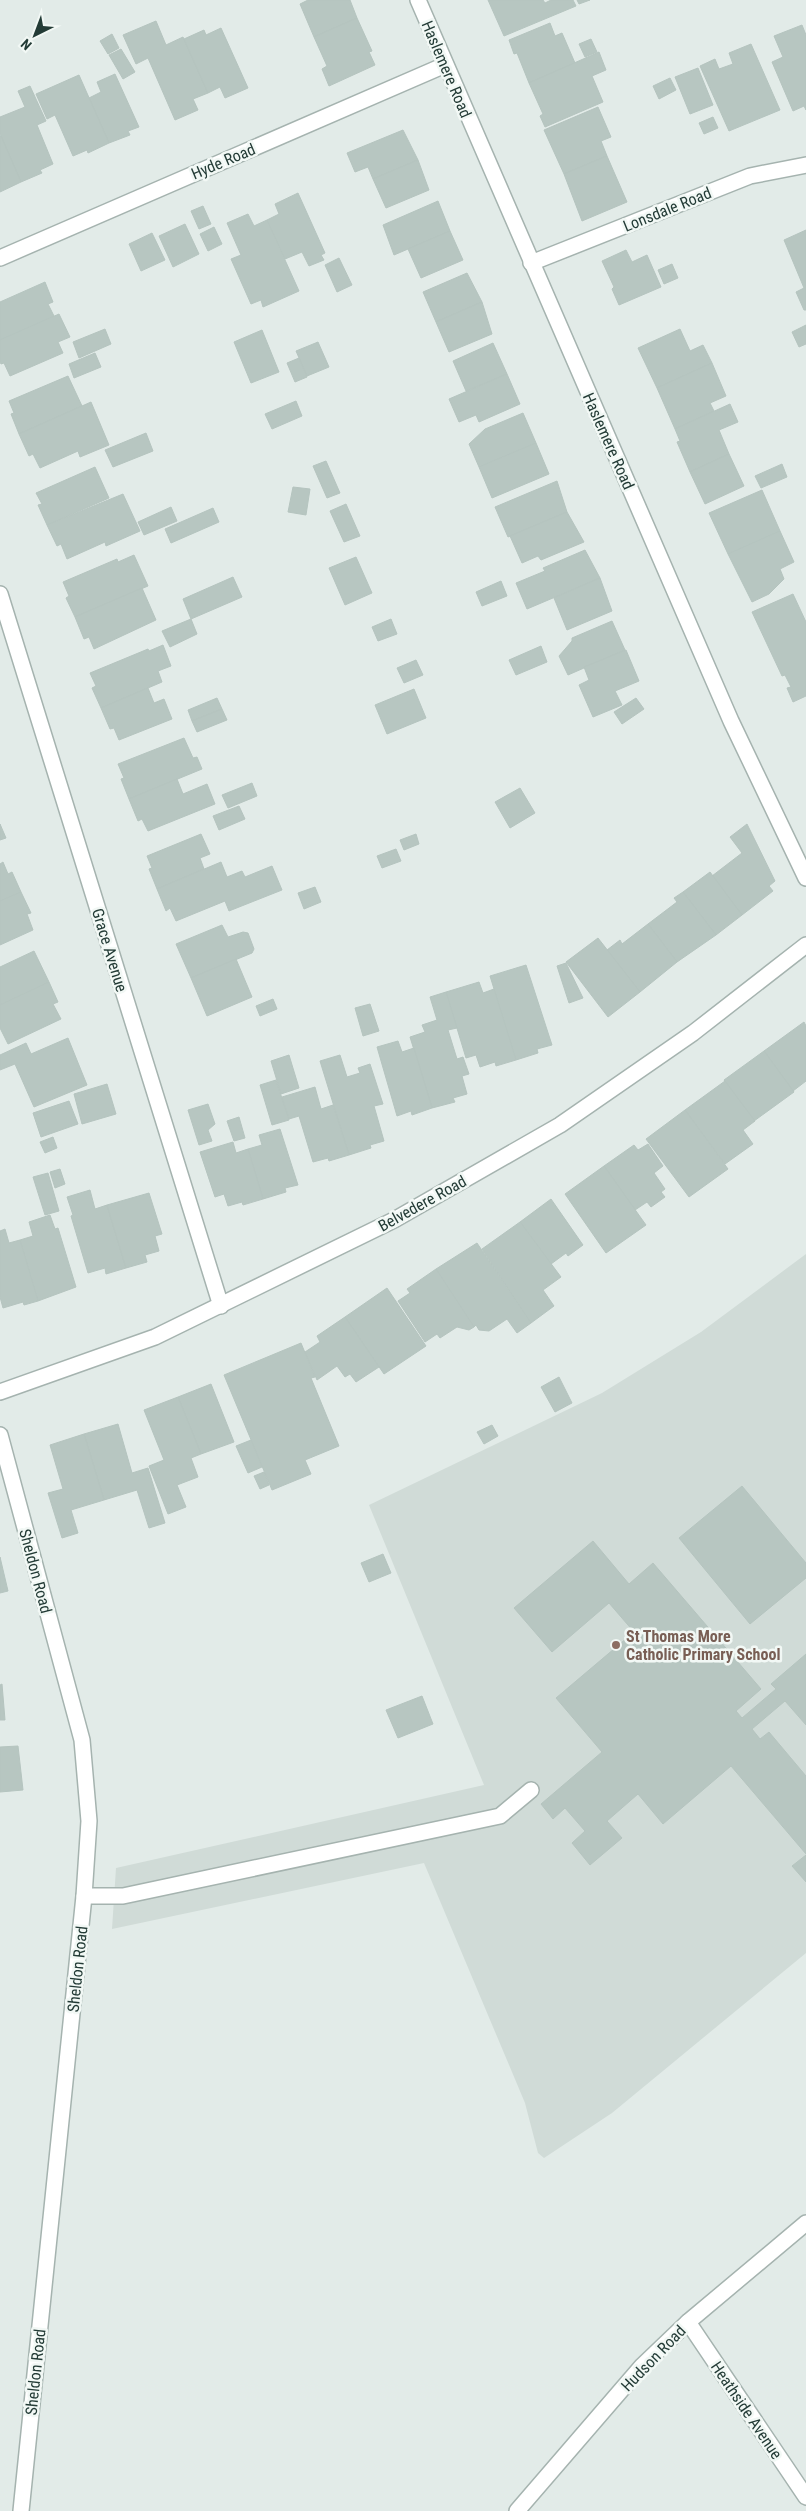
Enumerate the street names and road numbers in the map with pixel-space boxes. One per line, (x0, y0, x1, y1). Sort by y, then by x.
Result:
street label: Haslemere Road (418, 18, 476, 121)
street label: Hyde Road (188, 139, 258, 183)
street label: Lonsdale Road (620, 183, 714, 236)
street label: Haslemere Road (579, 390, 638, 492)
street label: Grace Avenue (88, 906, 131, 994)
street label: Belvedere Road (375, 1171, 470, 1235)
street label: Sheldon Road (15, 1527, 56, 1615)
street label: Sheldon Road (64, 1925, 91, 2013)
street label: Hudson Road (617, 2321, 690, 2395)
street label: Sheldon Road (22, 2328, 49, 2416)
street label: Heathside Avenue (707, 2358, 786, 2463)

